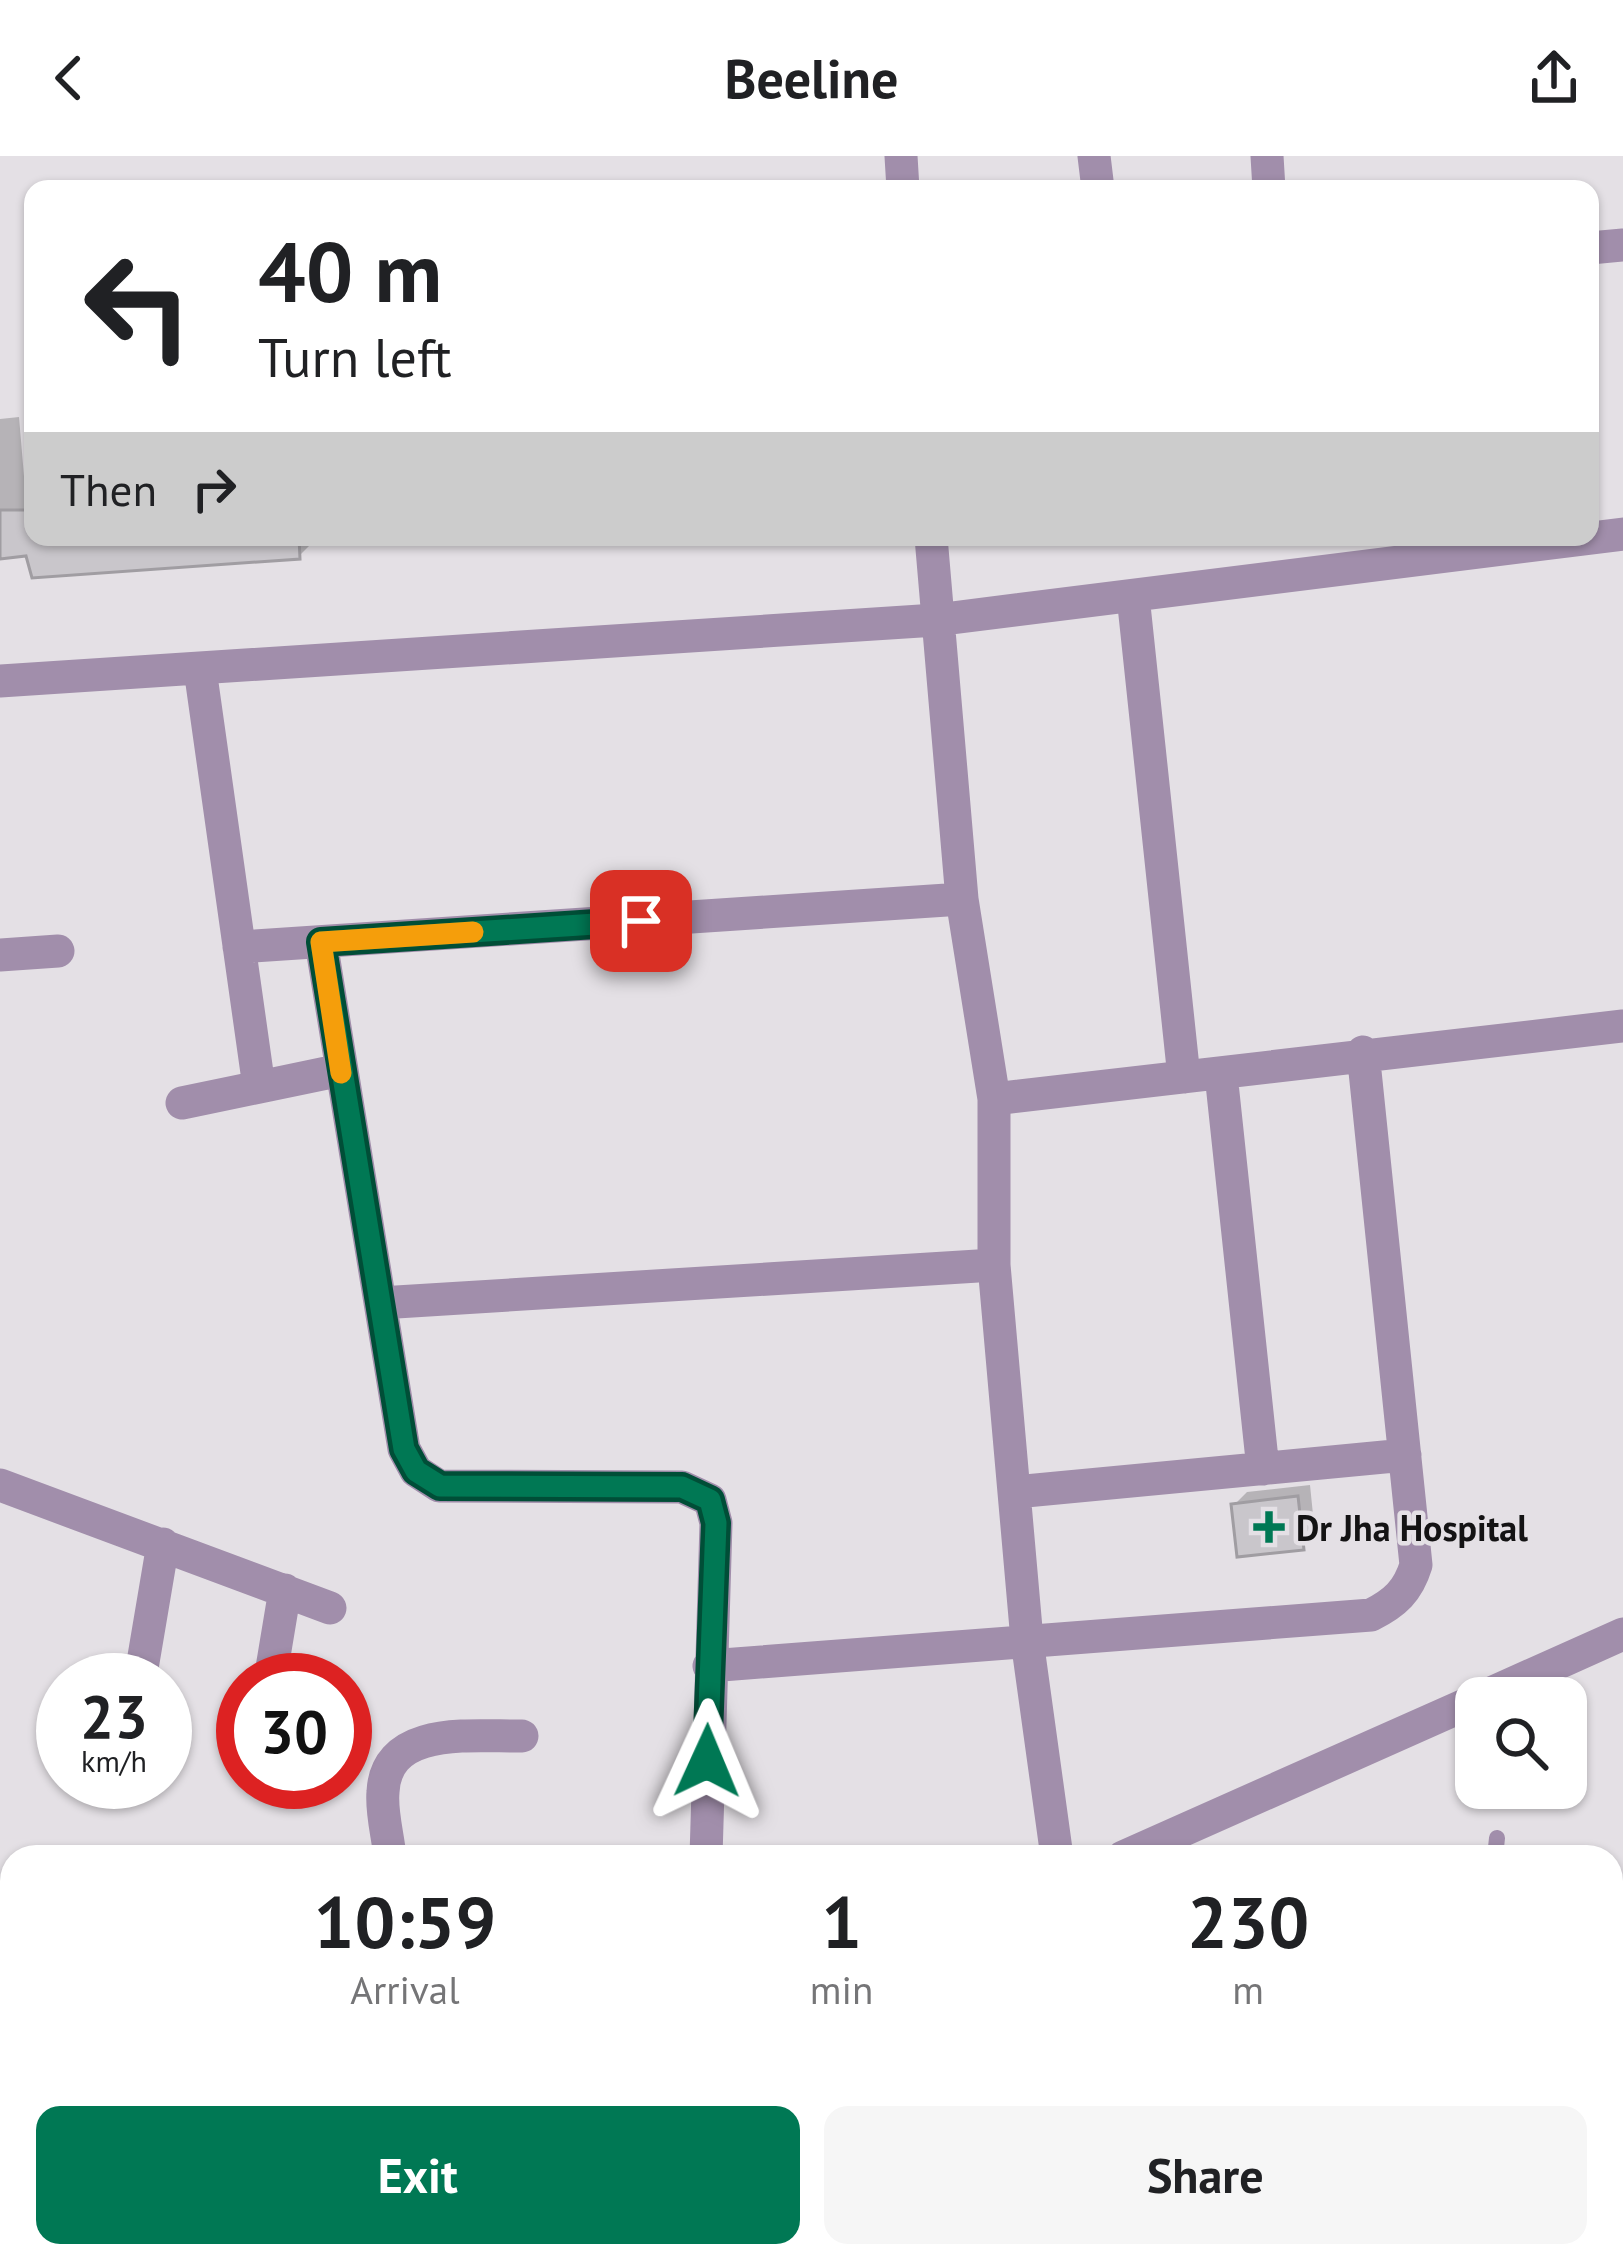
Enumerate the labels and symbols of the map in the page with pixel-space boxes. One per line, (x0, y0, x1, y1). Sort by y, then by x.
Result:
pin (590, 870, 692, 972)
place label: Dr Jha Hospital (1296, 1504, 1528, 1551)
marker: Dr Jha Hospital (1253, 1511, 1285, 1543)
speed limit sign: 30 (216, 1653, 372, 1809)
position arrow (644, 1698, 770, 1824)

